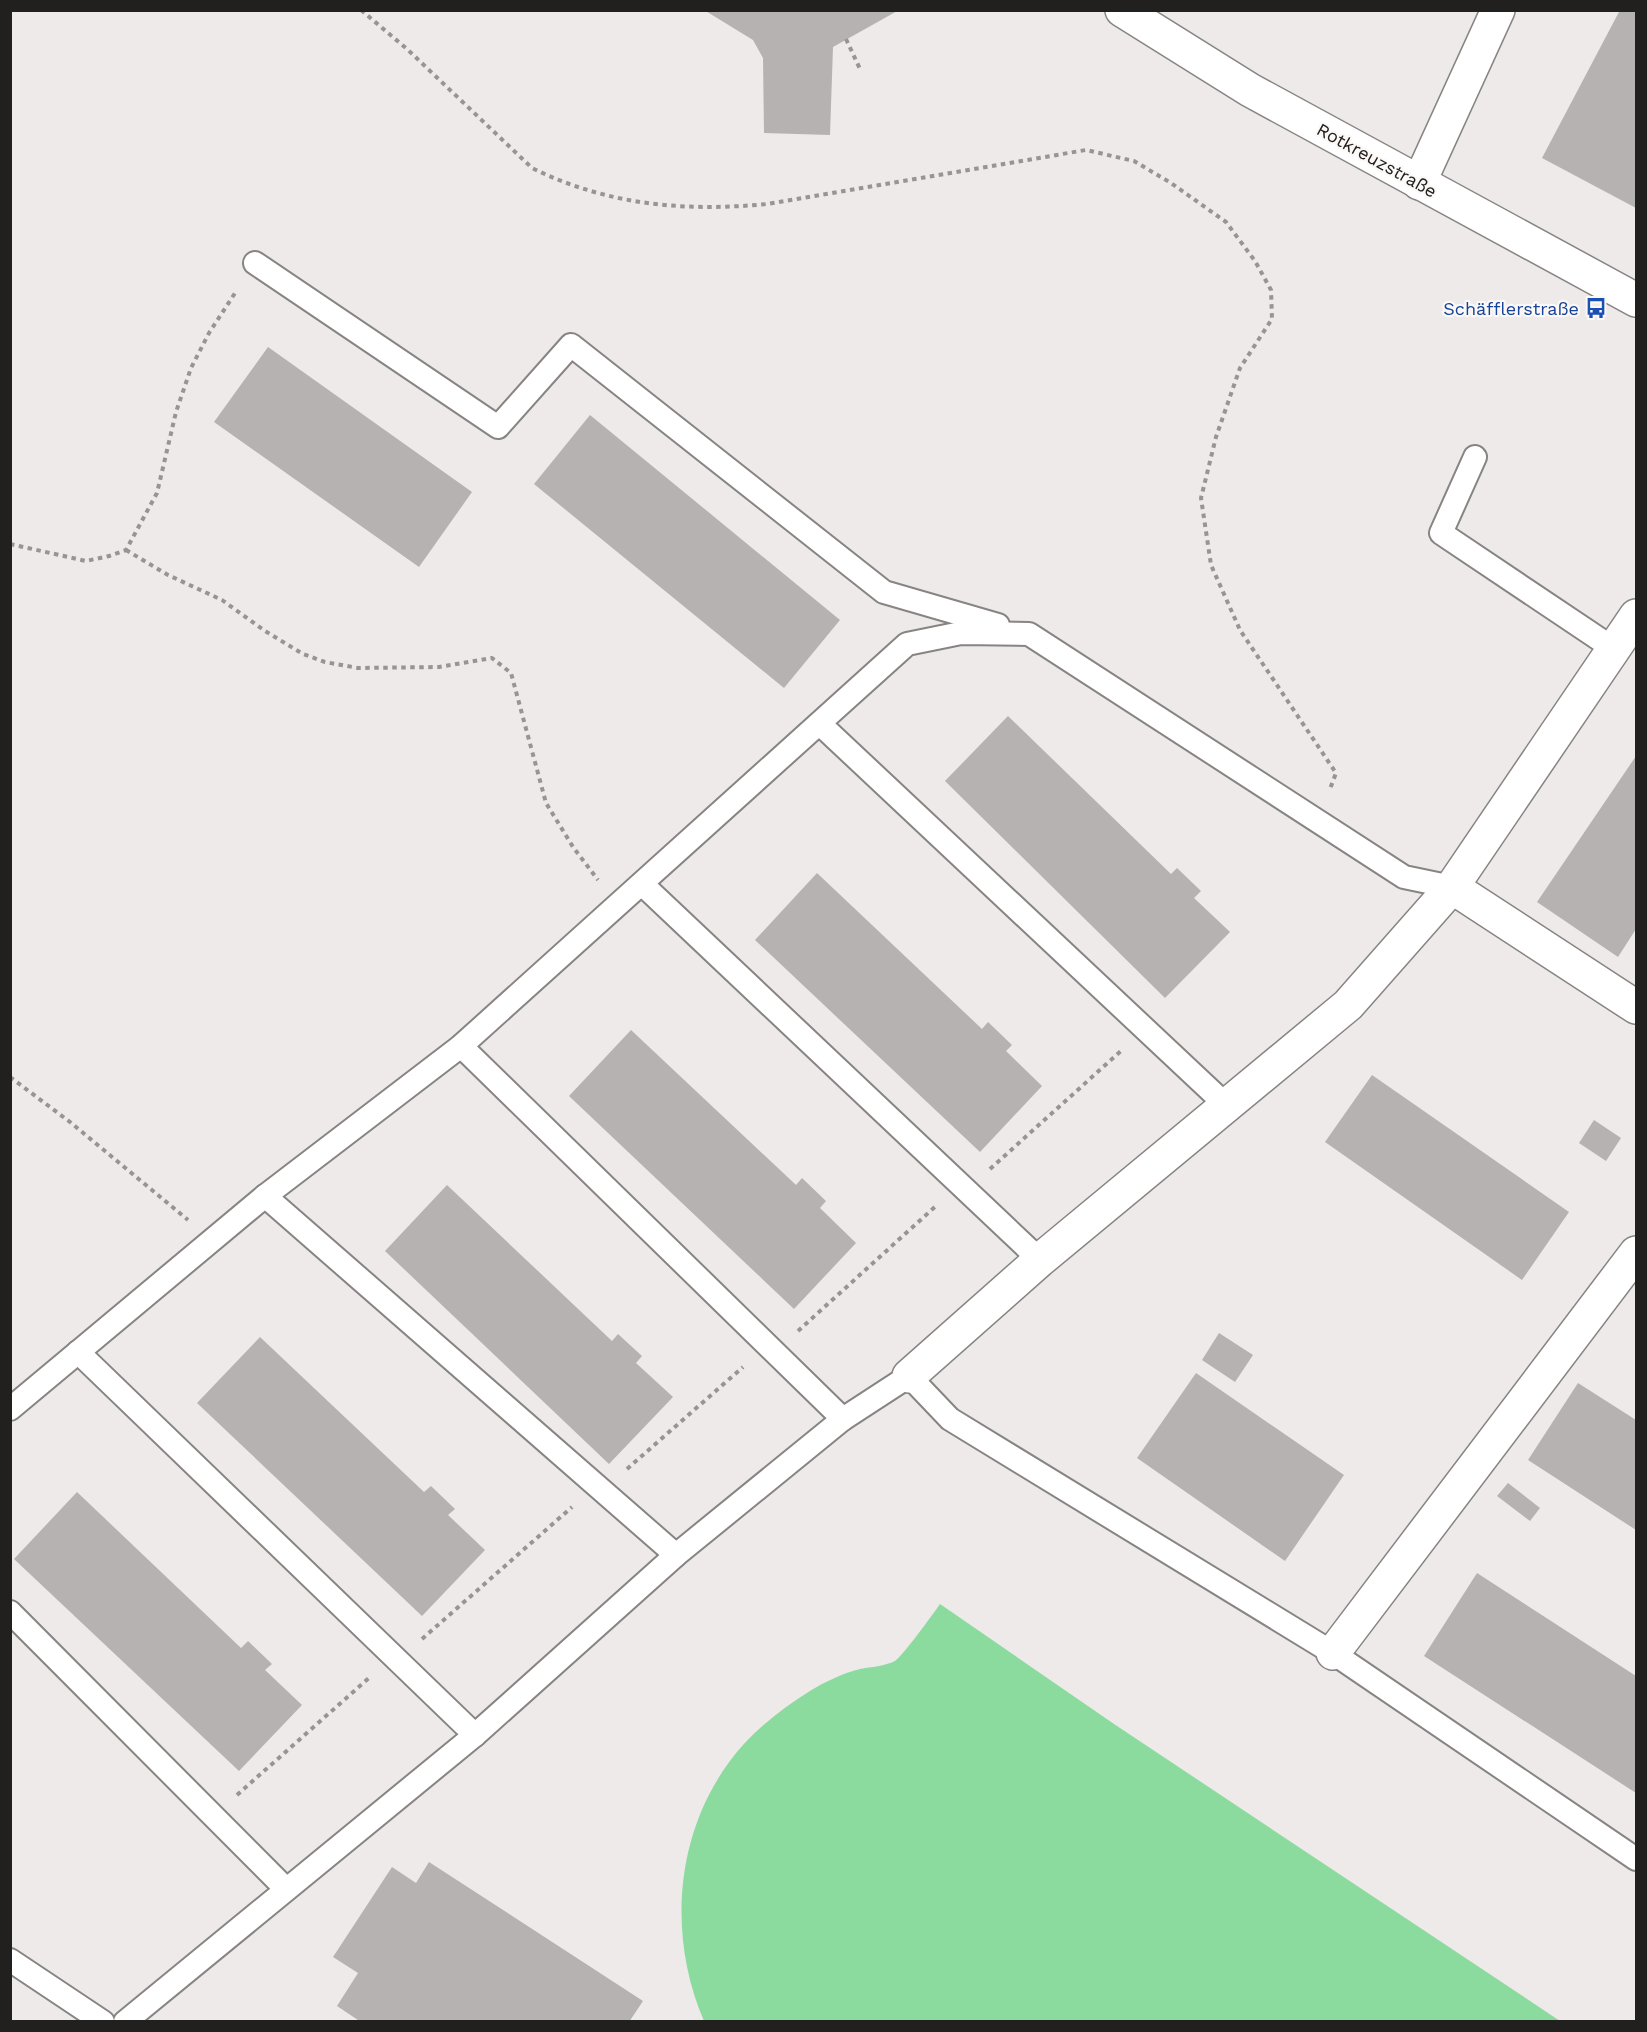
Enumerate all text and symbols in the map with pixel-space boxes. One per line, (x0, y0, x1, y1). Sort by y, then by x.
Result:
street label: Rotkreuzstraße (1313, 118, 1441, 202)
bus stop icon: Schäfflerstraße (1584, 296, 1608, 320)
place label: Schäfflerstraße (1443, 298, 1579, 319)

